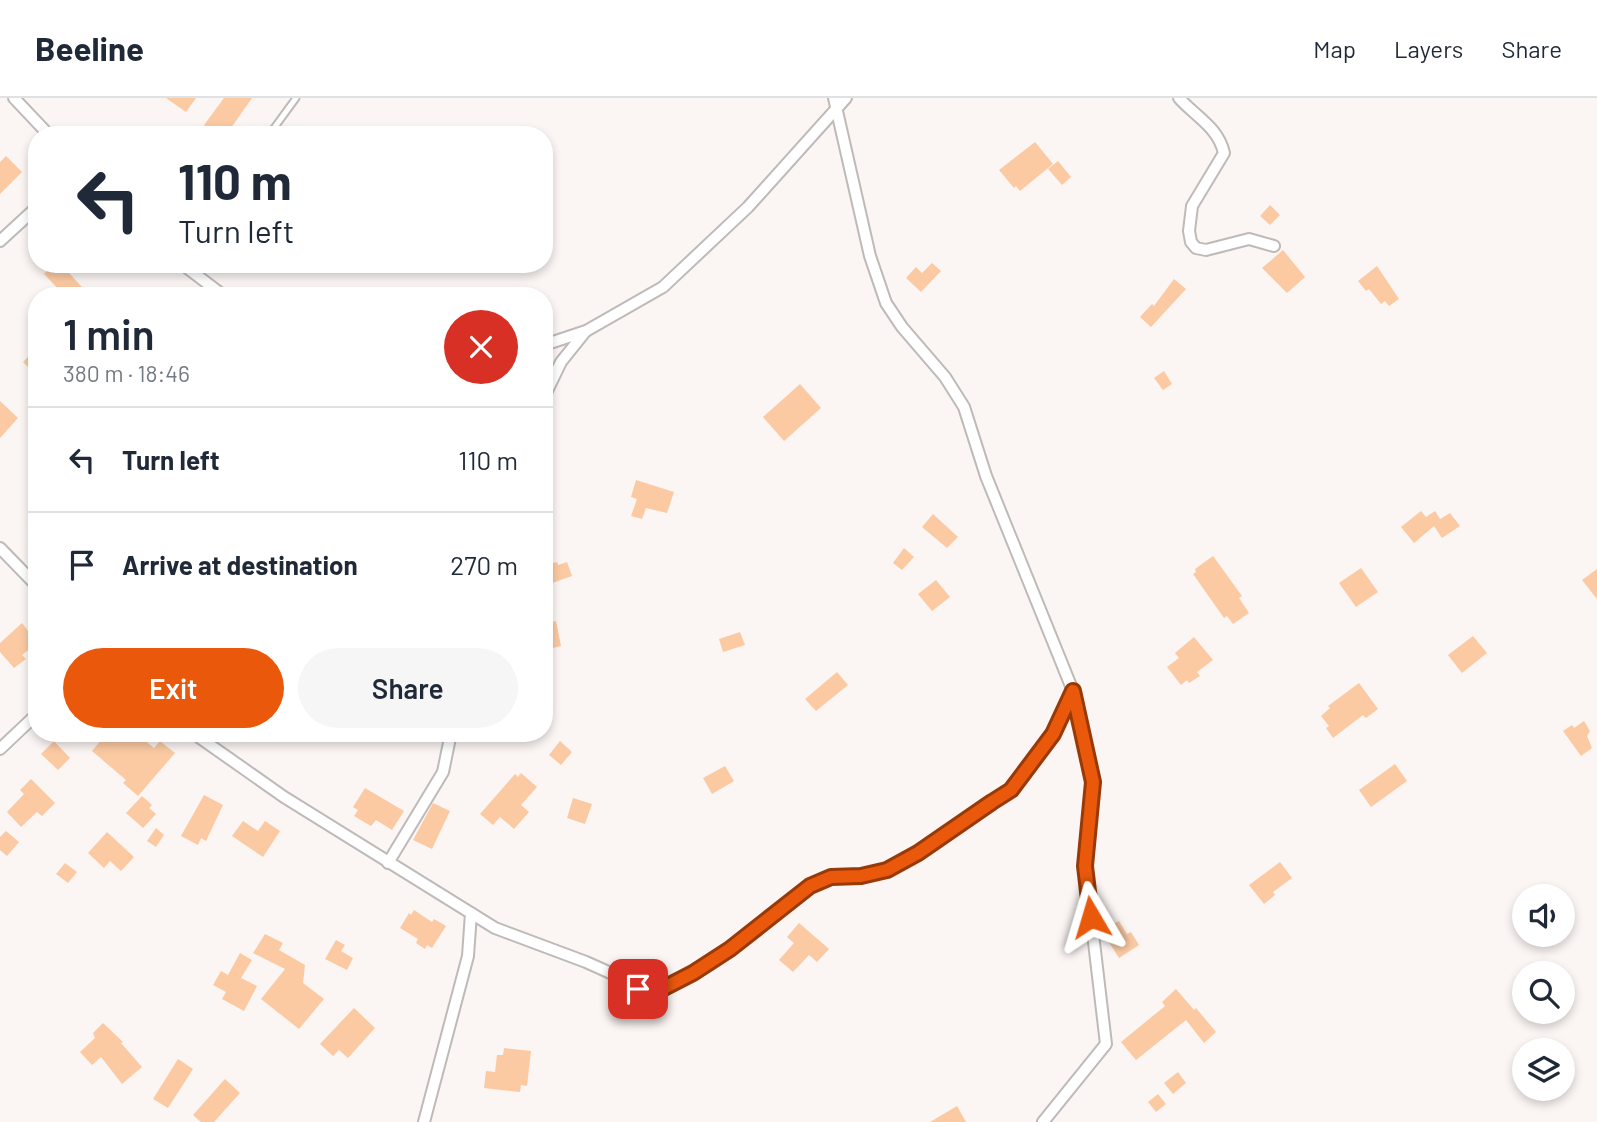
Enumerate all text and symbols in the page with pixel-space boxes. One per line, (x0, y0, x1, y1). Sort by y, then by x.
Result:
text: Beeline (35, 28, 144, 68)
text: Map (1313, 34, 1356, 63)
text: Layers (1394, 34, 1463, 63)
text: Share (1501, 34, 1562, 63)
text: 110 m (178, 151, 292, 210)
icon: left (63, 154, 154, 245)
text: Turn left (178, 211, 295, 249)
text: 1 min (63, 308, 155, 358)
button: close (444, 310, 518, 384)
text: 380 m · 18:46 (63, 359, 190, 387)
icon: left (63, 441, 101, 479)
text: Turn left (122, 444, 220, 475)
text: 110 m (458, 444, 518, 475)
icon: arrive (63, 546, 101, 584)
text: Arrive at destination (122, 549, 358, 580)
text: 270 m (450, 549, 518, 580)
button: Exit (63, 648, 284, 728)
button: Share (298, 648, 518, 728)
position arrow (1054, 880, 1128, 954)
map controls (1512, 884, 1575, 1101)
button: sound (1512, 884, 1575, 947)
pin (608, 959, 668, 1019)
button: search (1512, 961, 1575, 1024)
icon: arrive (619, 970, 657, 1008)
button: layers (1512, 1038, 1575, 1101)

